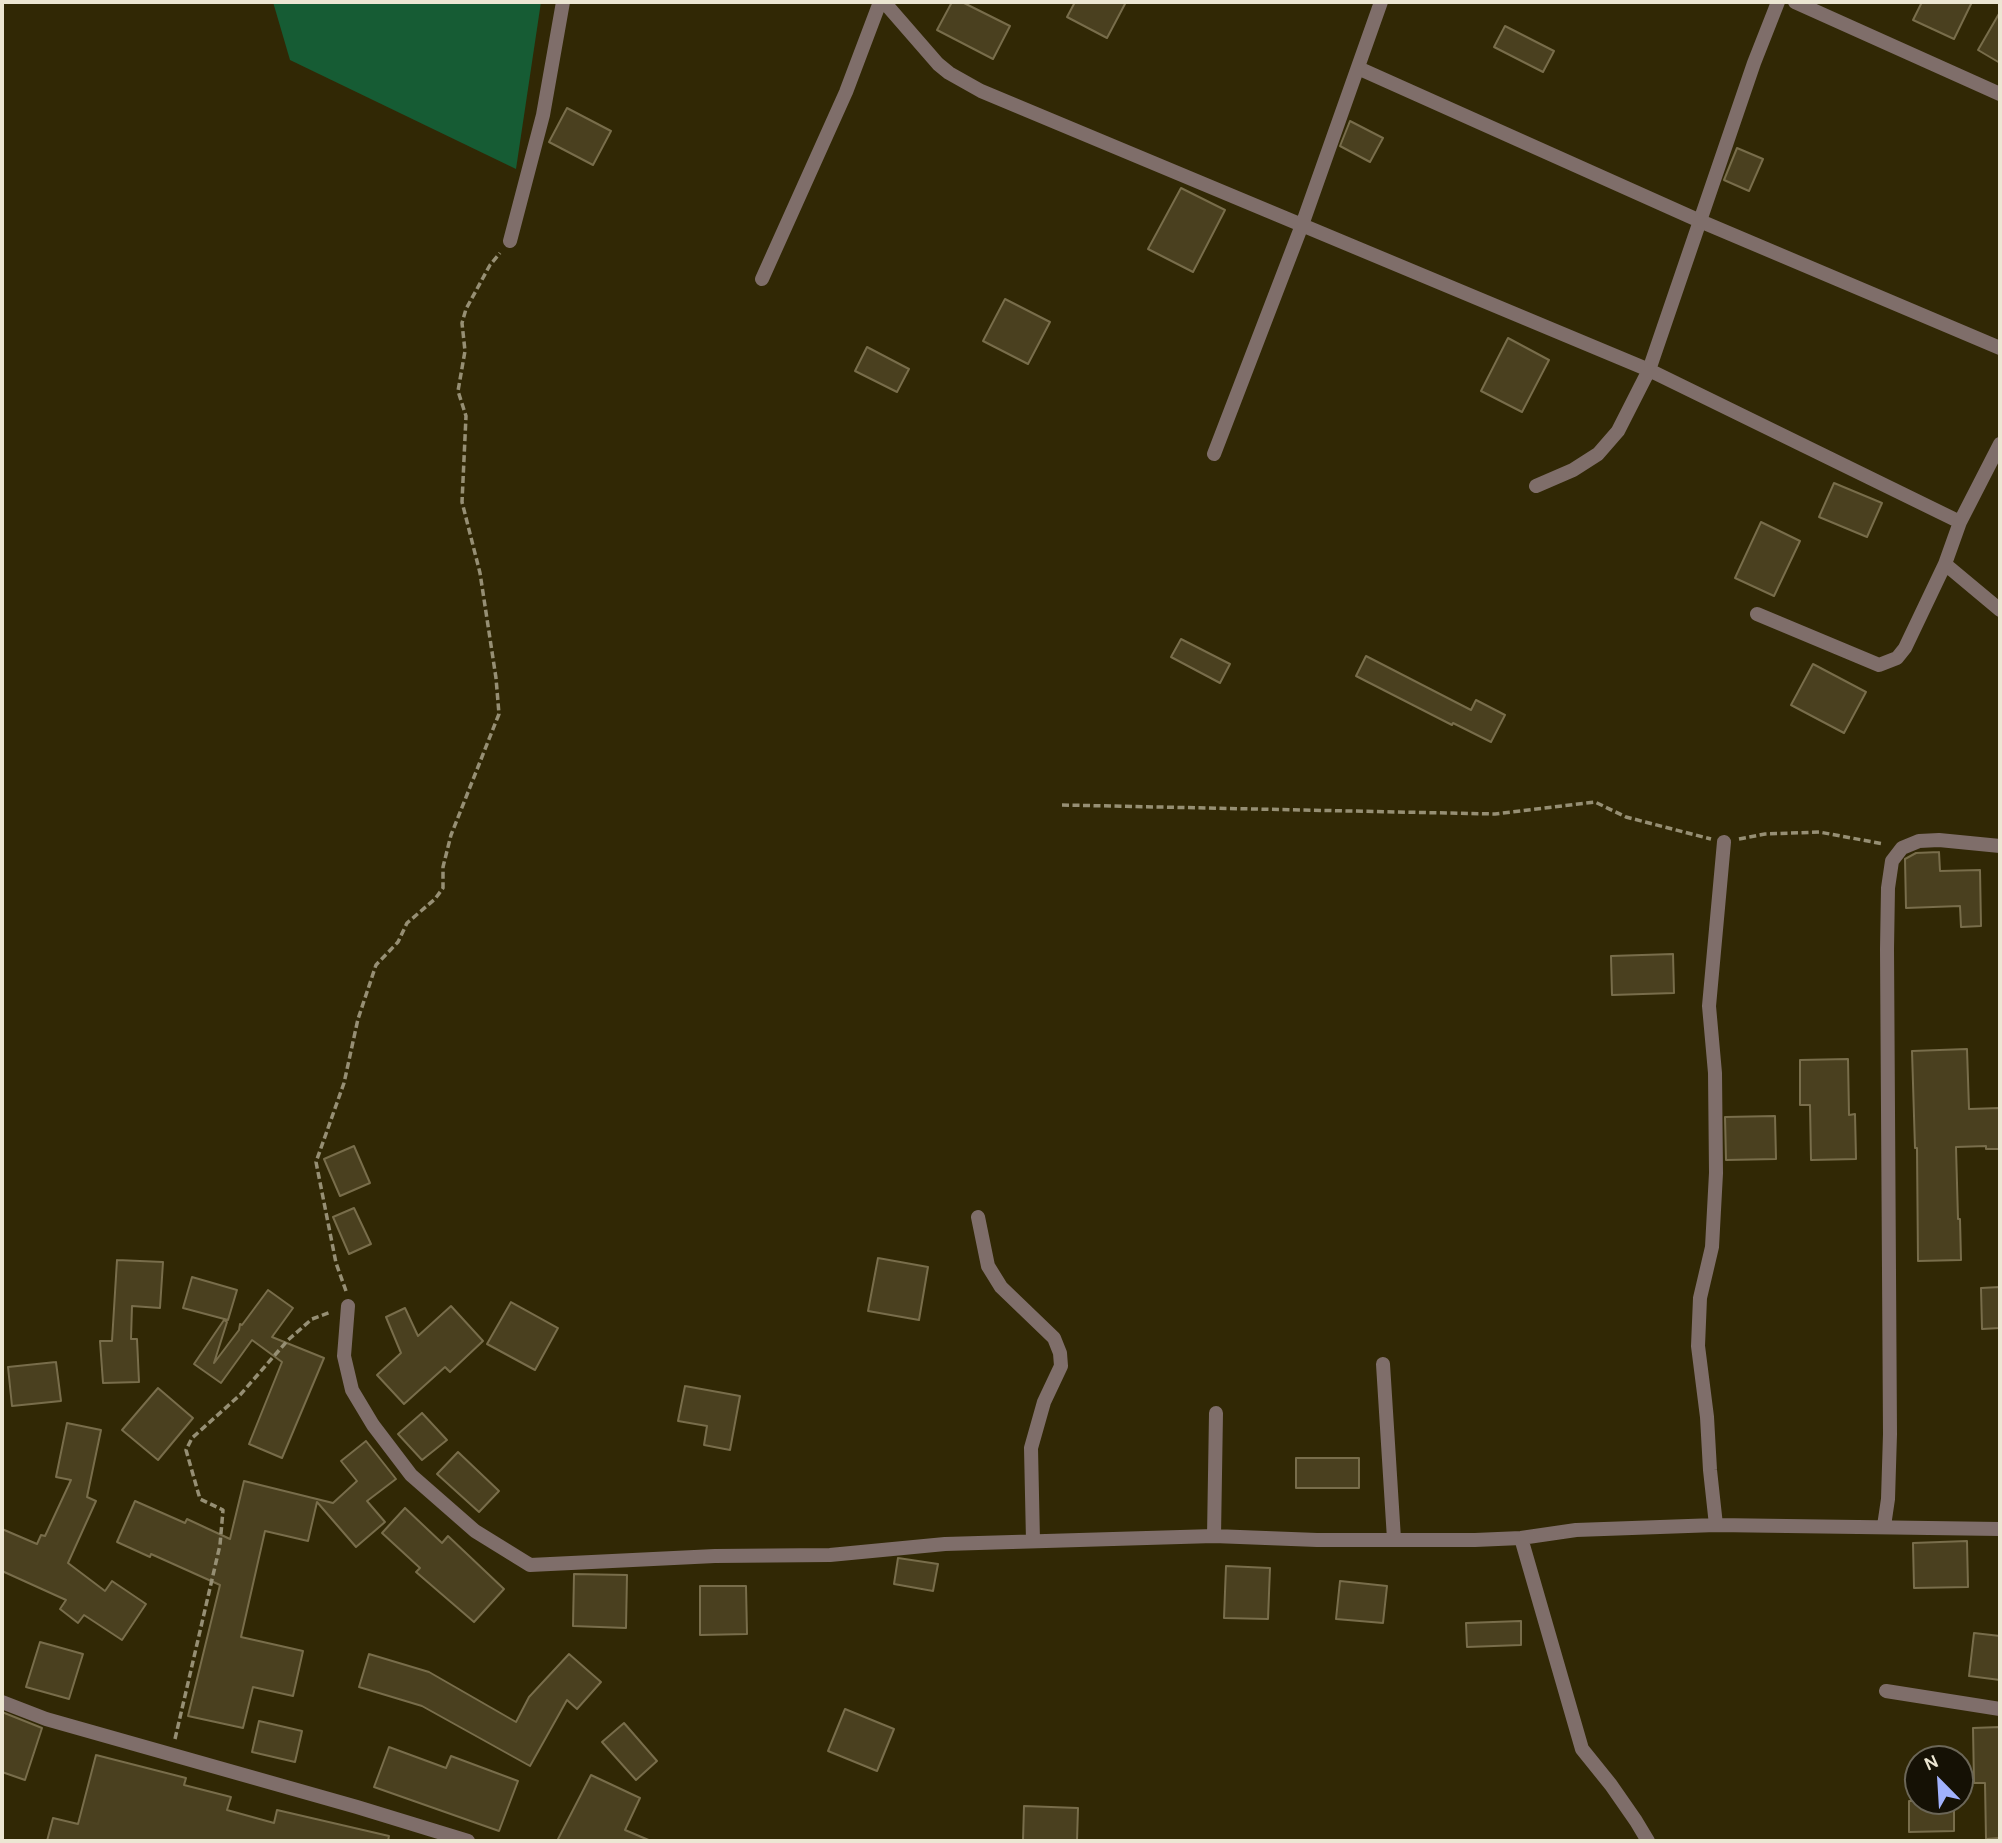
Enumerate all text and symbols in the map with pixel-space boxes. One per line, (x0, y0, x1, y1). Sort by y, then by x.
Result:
north arrow (1904, 1745, 1974, 1815)
text: N (1921, 1750, 1942, 1775)

